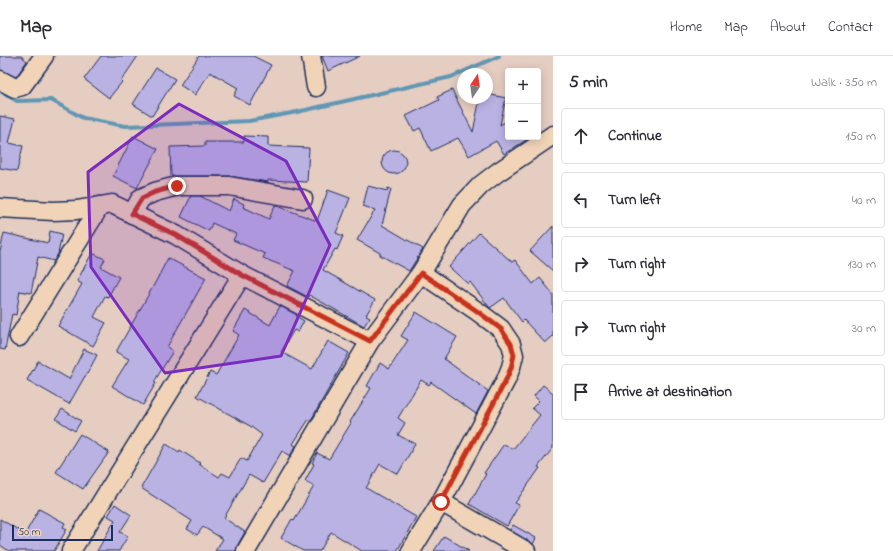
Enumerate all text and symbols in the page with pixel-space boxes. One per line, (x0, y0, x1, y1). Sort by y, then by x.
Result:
text: Map (20, 14, 52, 41)
text: Home (670, 17, 702, 38)
text: Map (724, 17, 748, 38)
text: About (770, 17, 806, 38)
text: Contact (828, 17, 873, 38)
north arrow (457, 68, 493, 104)
map controls (505, 68, 541, 140)
button: + (505, 68, 541, 104)
text: 5 min (569, 70, 608, 95)
text: Walk · 350 m (811, 73, 877, 92)
button: − (505, 104, 541, 140)
icon: ahead (570, 125, 592, 147)
text: Continue (608, 125, 662, 147)
text: 150 m (845, 127, 876, 146)
route end (168, 177, 186, 195)
icon: left (570, 189, 592, 211)
text: Turn left (608, 189, 661, 211)
text: 40 m (852, 191, 876, 210)
icon: right (570, 253, 592, 275)
text: Turn right (608, 253, 666, 275)
text: 130 m (848, 255, 876, 274)
icon: right (570, 317, 592, 339)
text: Turn right (608, 317, 666, 339)
text: 30 m (852, 319, 876, 338)
icon: arrive (570, 381, 592, 403)
text: Arrive at destination (608, 381, 732, 403)
route start (432, 493, 450, 511)
scale bar (12, 523, 113, 542)
text: 50 m (18, 524, 40, 540)

